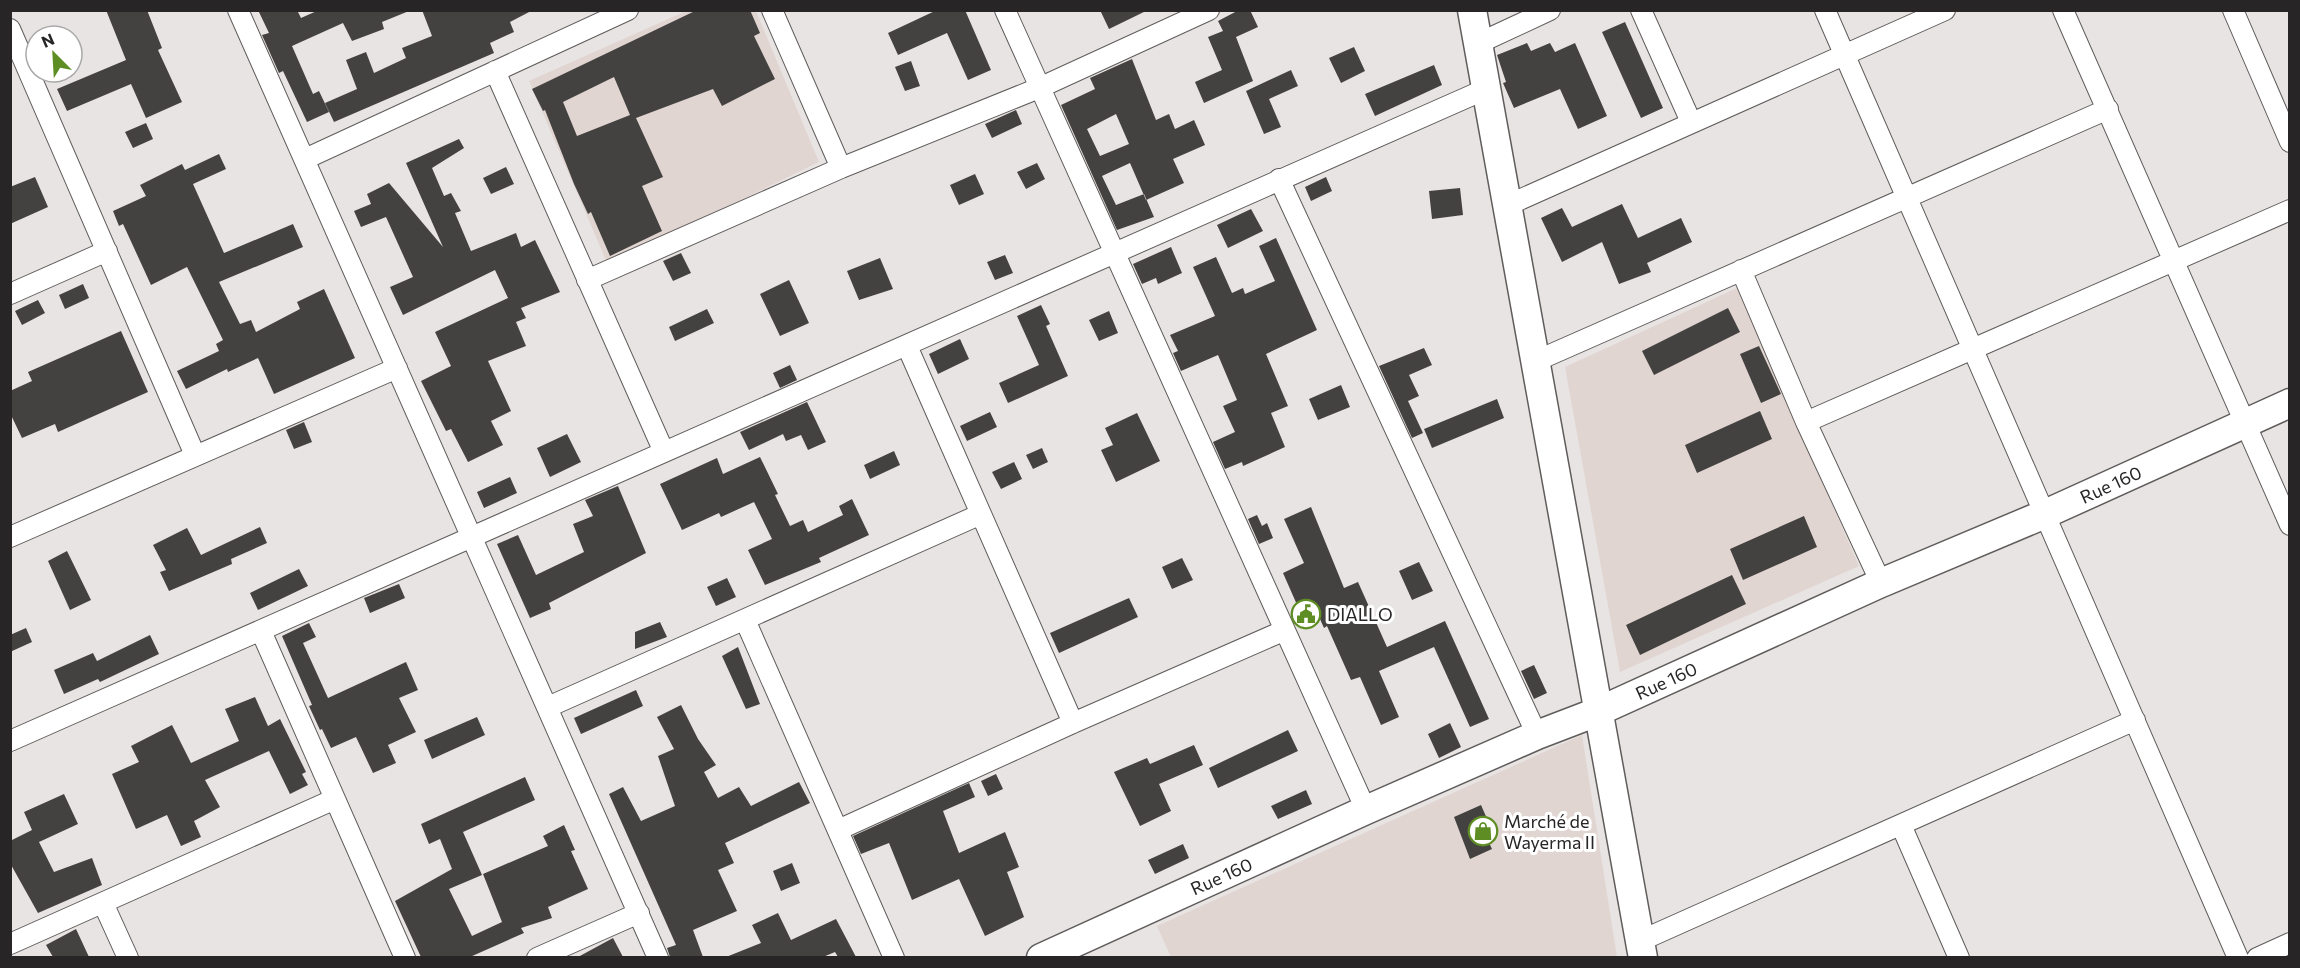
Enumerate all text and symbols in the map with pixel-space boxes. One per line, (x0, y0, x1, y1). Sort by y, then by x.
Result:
north arrow (24, 24, 84, 84)
text: N (38, 29, 57, 51)
street label: Rue 160 (2076, 461, 2145, 508)
public building icon: DIALLO (1290, 598, 1322, 630)
place label: DIALLO (1327, 603, 1393, 625)
street label: Rue 160 (1632, 657, 1700, 704)
place label: Marché de Wayerma II (1504, 810, 1595, 853)
shop icon: Marché de Wayerma II (1467, 815, 1499, 847)
street label: Rue 160 (1187, 852, 1256, 899)

